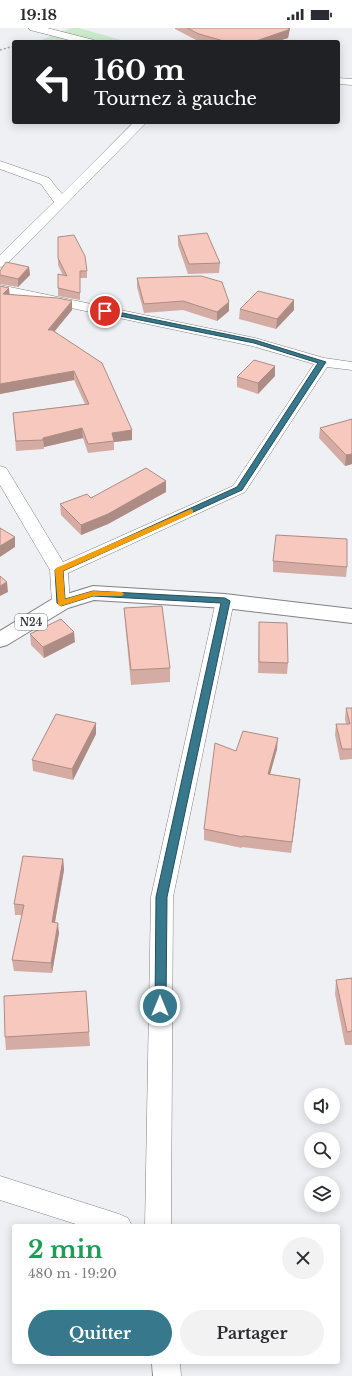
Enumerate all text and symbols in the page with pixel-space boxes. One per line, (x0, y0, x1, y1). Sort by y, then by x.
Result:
text: 19:18 (20, 5, 57, 24)
text: 160 m (94, 53, 185, 88)
icon: left (28, 56, 80, 108)
text: Tournez à gauche (94, 88, 257, 110)
pin (88, 294, 122, 328)
icon: arrive (94, 300, 116, 322)
road number: N24 (15, 614, 47, 630)
position arrow (139, 985, 181, 1027)
map controls (304, 1088, 340, 1212)
button: sound (304, 1088, 340, 1124)
button: search (304, 1132, 340, 1168)
button: layers (304, 1176, 340, 1212)
text: 2 min (28, 1235, 103, 1264)
button: close (282, 1237, 324, 1279)
text: 480 m · 19:20 (28, 1265, 117, 1282)
button: Quitter (28, 1310, 172, 1356)
button: Partager (180, 1310, 324, 1356)

